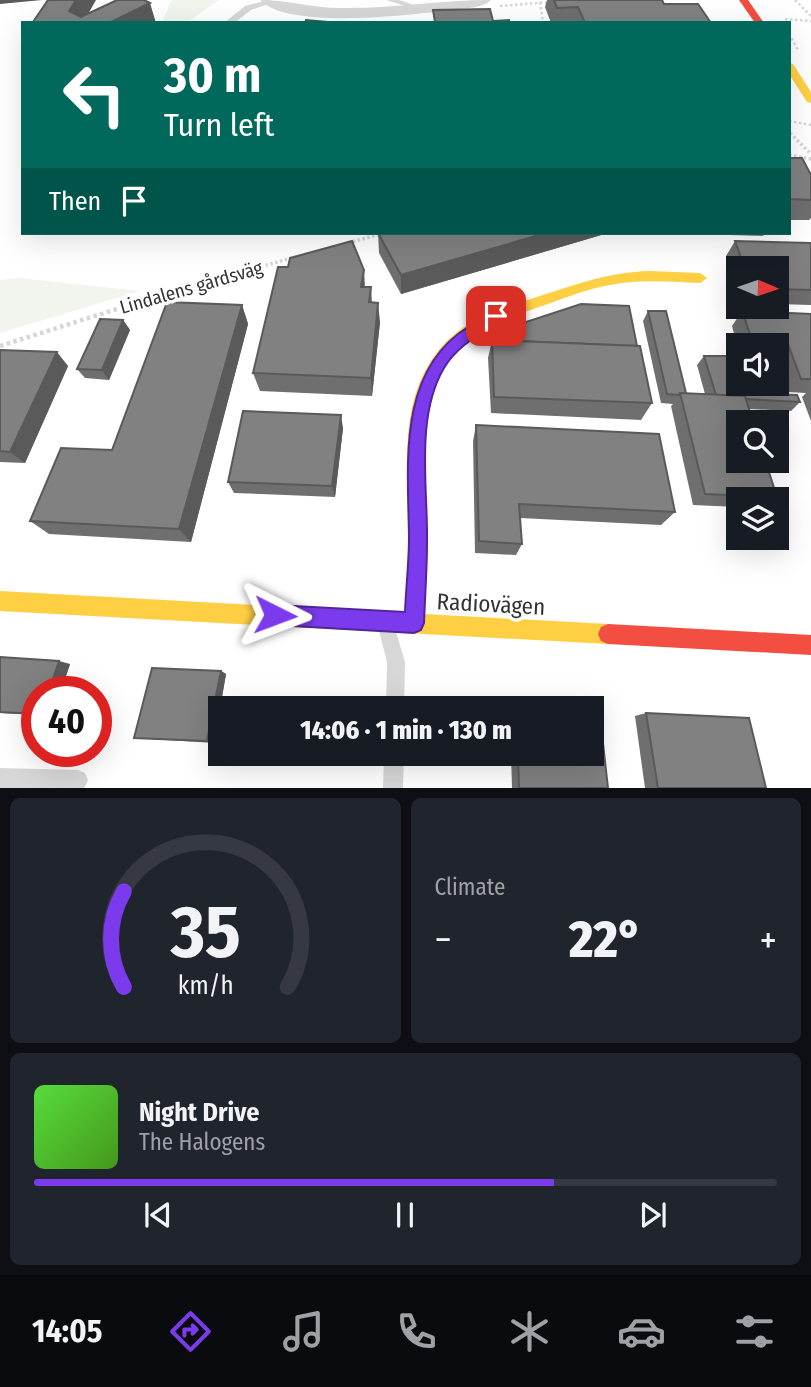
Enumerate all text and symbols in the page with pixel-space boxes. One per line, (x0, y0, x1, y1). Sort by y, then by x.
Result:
text: 30 m (164, 46, 262, 105)
icon: left (49, 49, 140, 140)
text: Turn left (164, 106, 274, 144)
icon: arrive (115, 182, 153, 220)
text: Then (49, 186, 101, 217)
street label: Lindalens gårdsväg (117, 256, 265, 319)
north arrow (726, 256, 789, 318)
map controls (726, 256, 789, 550)
pin (466, 286, 526, 346)
icon: arrive (477, 297, 515, 335)
button: sound (726, 333, 789, 396)
button: search (726, 410, 789, 473)
button: layers (726, 487, 789, 550)
position arrow (238, 578, 312, 652)
street label: Radiovägen (436, 587, 546, 621)
speed limit sign: 40 (21, 676, 112, 767)
text: 14:06 · 1 min · 130 m (300, 715, 512, 746)
text: Climate (435, 873, 505, 901)
text: 35 (169, 889, 240, 976)
text: 22° (569, 908, 642, 971)
text: − (435, 917, 452, 963)
text: + (760, 917, 777, 963)
text: km/h (177, 970, 233, 1000)
text: Night Drive (139, 1097, 259, 1128)
text: The Halogens (139, 1128, 265, 1156)
icon: previous (139, 1196, 177, 1234)
icon: pause (386, 1196, 424, 1234)
icon: next (634, 1196, 672, 1234)
icon: directions (166, 1307, 215, 1356)
icon: music (279, 1307, 328, 1356)
icon: phone (392, 1307, 441, 1356)
icon: climate (505, 1307, 554, 1356)
icon: car (617, 1307, 666, 1356)
icon: filters (730, 1307, 779, 1356)
text: 14:05 (32, 1312, 102, 1350)

